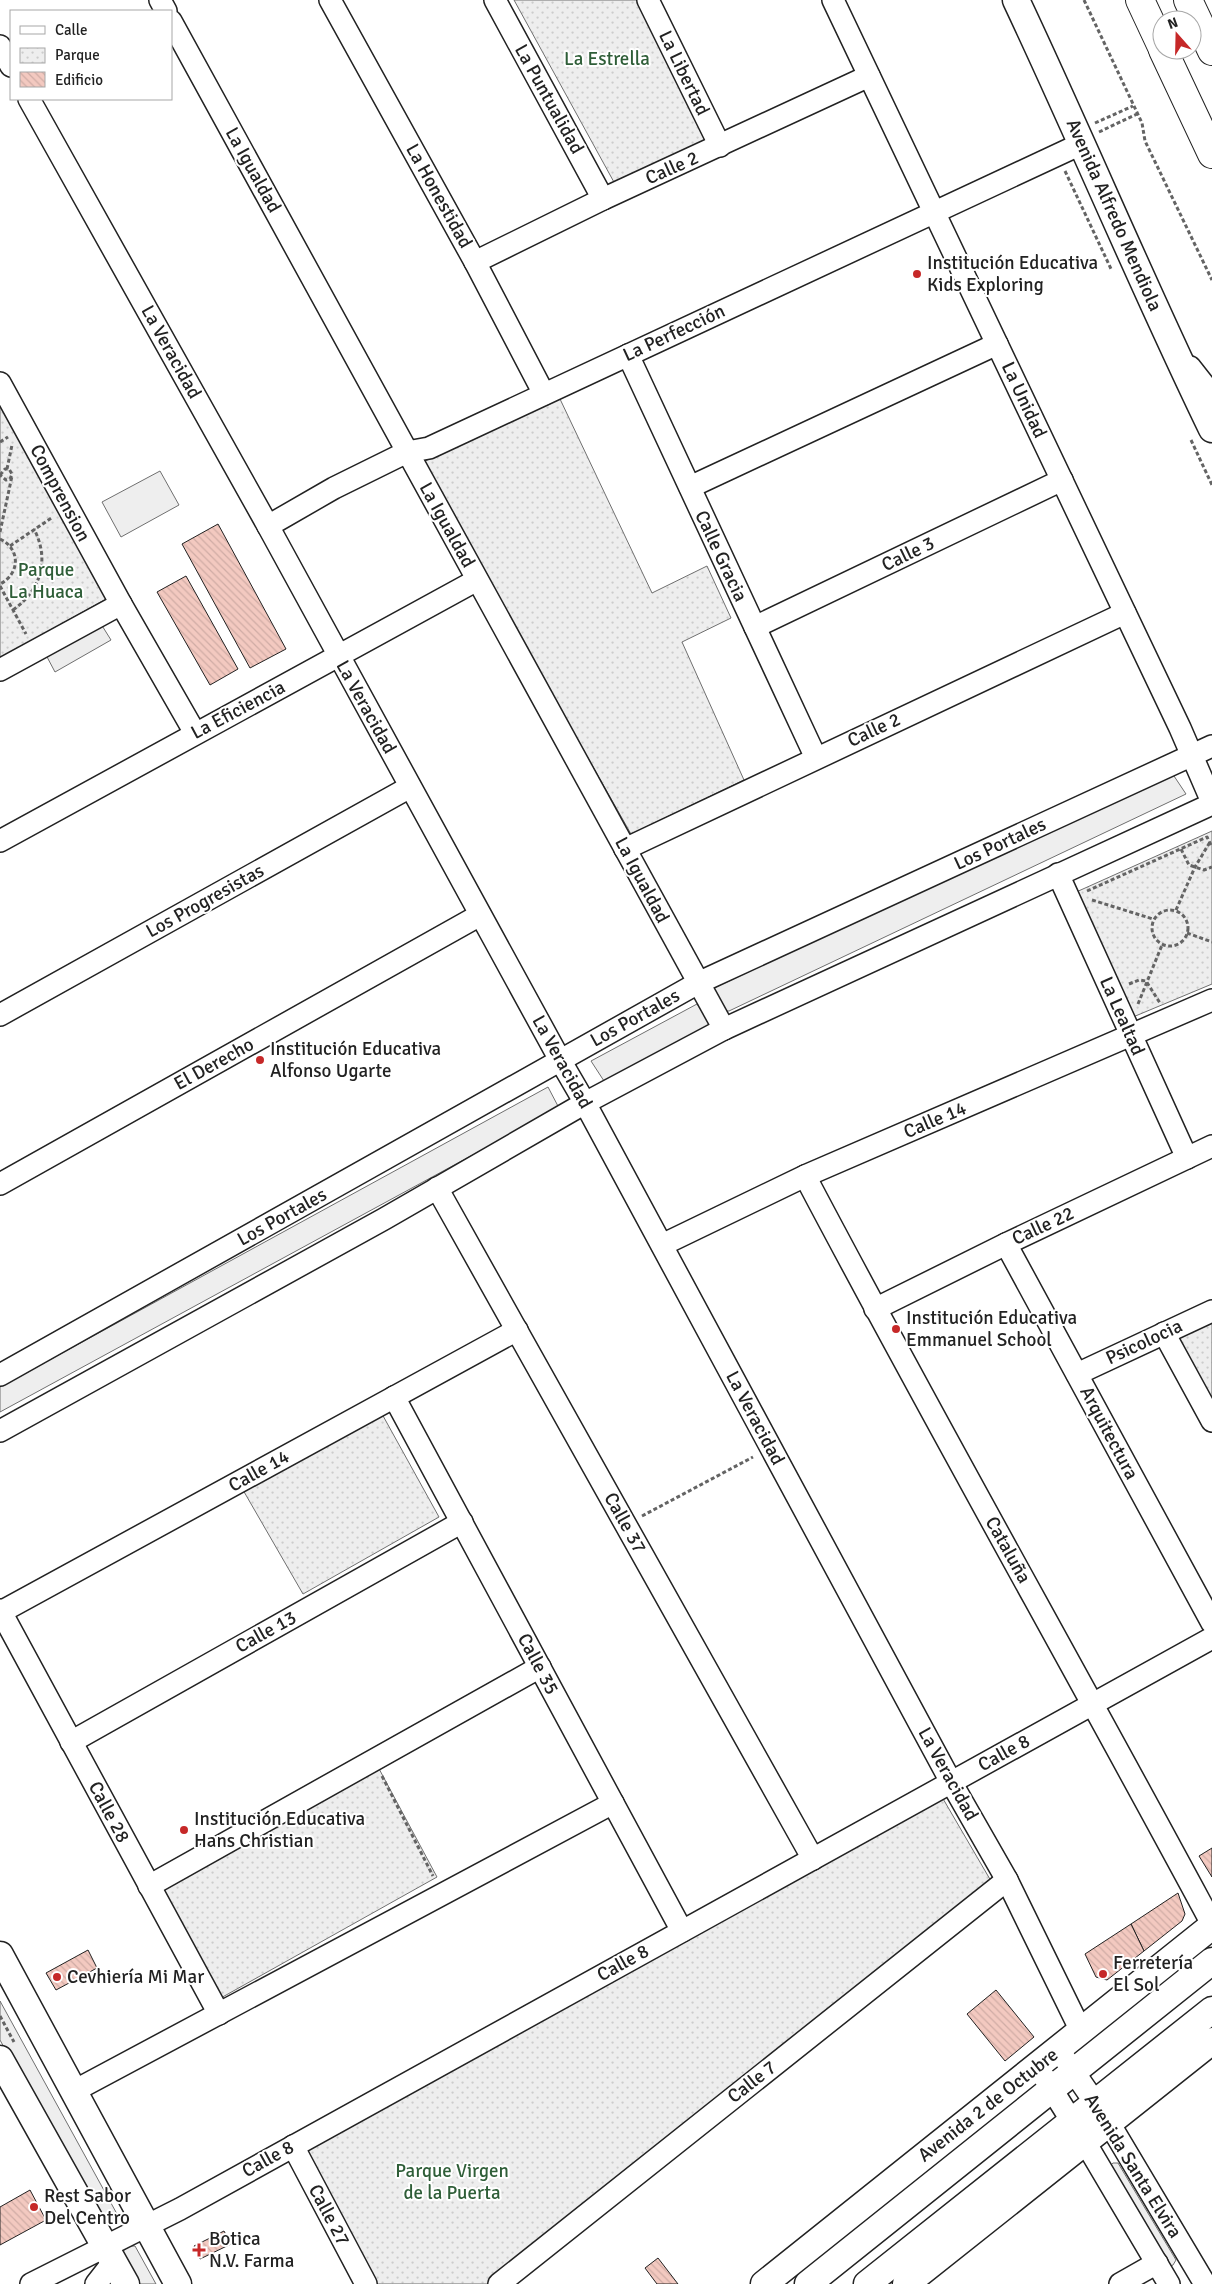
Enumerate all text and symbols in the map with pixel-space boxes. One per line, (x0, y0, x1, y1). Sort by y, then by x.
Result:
legend (10, 10, 172, 100)
north arrow (1152, 10, 1202, 60)
text: N (1165, 14, 1180, 33)
text: Calle (55, 21, 88, 39)
street label: La Libertad (653, 27, 715, 119)
street label: La Puntualidad (509, 40, 589, 158)
text: Parque (55, 46, 100, 64)
park label: La Estrella (564, 47, 650, 71)
text: Edificio (55, 71, 103, 89)
street label: Avenida Alfredo Mendiola (1061, 115, 1167, 315)
street label: La Igualdad (220, 123, 286, 217)
street label: La Honestidad (400, 139, 478, 253)
street label: Calle 2 (642, 146, 702, 190)
place label: Institución Educativa Kids Exploring (927, 251, 1098, 297)
marker: Institución Educativa Kids Exploring (911, 268, 923, 280)
street label: La Perfección (619, 299, 729, 367)
street label: La Veracidad (135, 301, 207, 403)
street label: La Unidad (996, 358, 1052, 442)
street label: Comprension (24, 440, 96, 546)
street label: La Igualdad (414, 478, 480, 572)
street label: Calle Gracia (689, 507, 753, 605)
street label: Calle 3 (878, 531, 938, 577)
park label: Parque La Huaca (9, 558, 83, 604)
street label: La Veracidad (330, 656, 402, 758)
street label: La Eficiencia (187, 675, 289, 745)
street label: Calle 2 (844, 707, 904, 753)
street label: Los Portales (950, 812, 1050, 876)
street label: La Igualdad (609, 833, 675, 927)
street label: Los Progresistas (142, 859, 268, 943)
street label: La Lealtad (1094, 973, 1150, 1059)
street label: Los Portales (586, 984, 684, 1052)
street label: La Veracidad (526, 1011, 598, 1113)
street label: El Derecho (170, 1032, 258, 1096)
place label: Institución Educativa Alfonso Ugarte (270, 1037, 441, 1083)
marker: Institución Educativa Alfonso Ugarte (254, 1054, 266, 1066)
street label: Calle 14 (900, 1096, 970, 1144)
street label: Los Portales (233, 1183, 331, 1251)
street label: Calle 22 (1008, 1201, 1078, 1251)
place label: Institución Educativa Emmanuel School (906, 1306, 1077, 1352)
street label: Psicolocia (1102, 1314, 1186, 1370)
marker: Institución Educativa Emmanuel School (890, 1323, 902, 1335)
street label: La Veracidad (720, 1367, 790, 1469)
street label: Arquitectura (1074, 1382, 1144, 1484)
street label: Calle 14 (224, 1445, 294, 1497)
street label: Calle 37 (599, 1488, 651, 1558)
street label: Cataluña (980, 1512, 1036, 1588)
street label: Calle 13 (231, 1606, 301, 1658)
street label: Calle 35 (512, 1629, 564, 1699)
street label: La Veracidad (912, 1723, 984, 1825)
street label: Calle 8 (974, 1729, 1034, 1777)
street label: Calle 28 (83, 1777, 135, 1847)
place label: Institución Educativa Hans Christian (194, 1807, 365, 1853)
marker: Institución Educativa Hans Christian (178, 1824, 190, 1836)
street label: Calle 8 (593, 1939, 653, 1987)
place label: Ferretería El Sol (1113, 1951, 1193, 1997)
place label: Cevhiería Mi Mar (67, 1965, 204, 1989)
marker: Ferretería El Sol (1097, 1968, 1109, 1980)
marker: Cevhiería Mi Mar (51, 1971, 63, 1983)
street label: Avenida 2 de Octubre (913, 2043, 1063, 2167)
street label: Calle 7 (723, 2055, 781, 2109)
street label: Avenida Santa Elvira (1079, 2089, 1187, 2243)
street label: Calle 8 (238, 2135, 298, 2183)
park label: Parque Virgen de la Puerta (395, 2159, 509, 2205)
street label: Calle 27 (303, 2180, 355, 2250)
place label: Rest Sabor Del Centro (44, 2184, 131, 2230)
marker: Rest Sabor Del Centro (28, 2201, 40, 2213)
place label: Botica N.V. Farma (209, 2227, 294, 2273)
marker: Botica N.V. Farma (193, 2244, 205, 2256)

